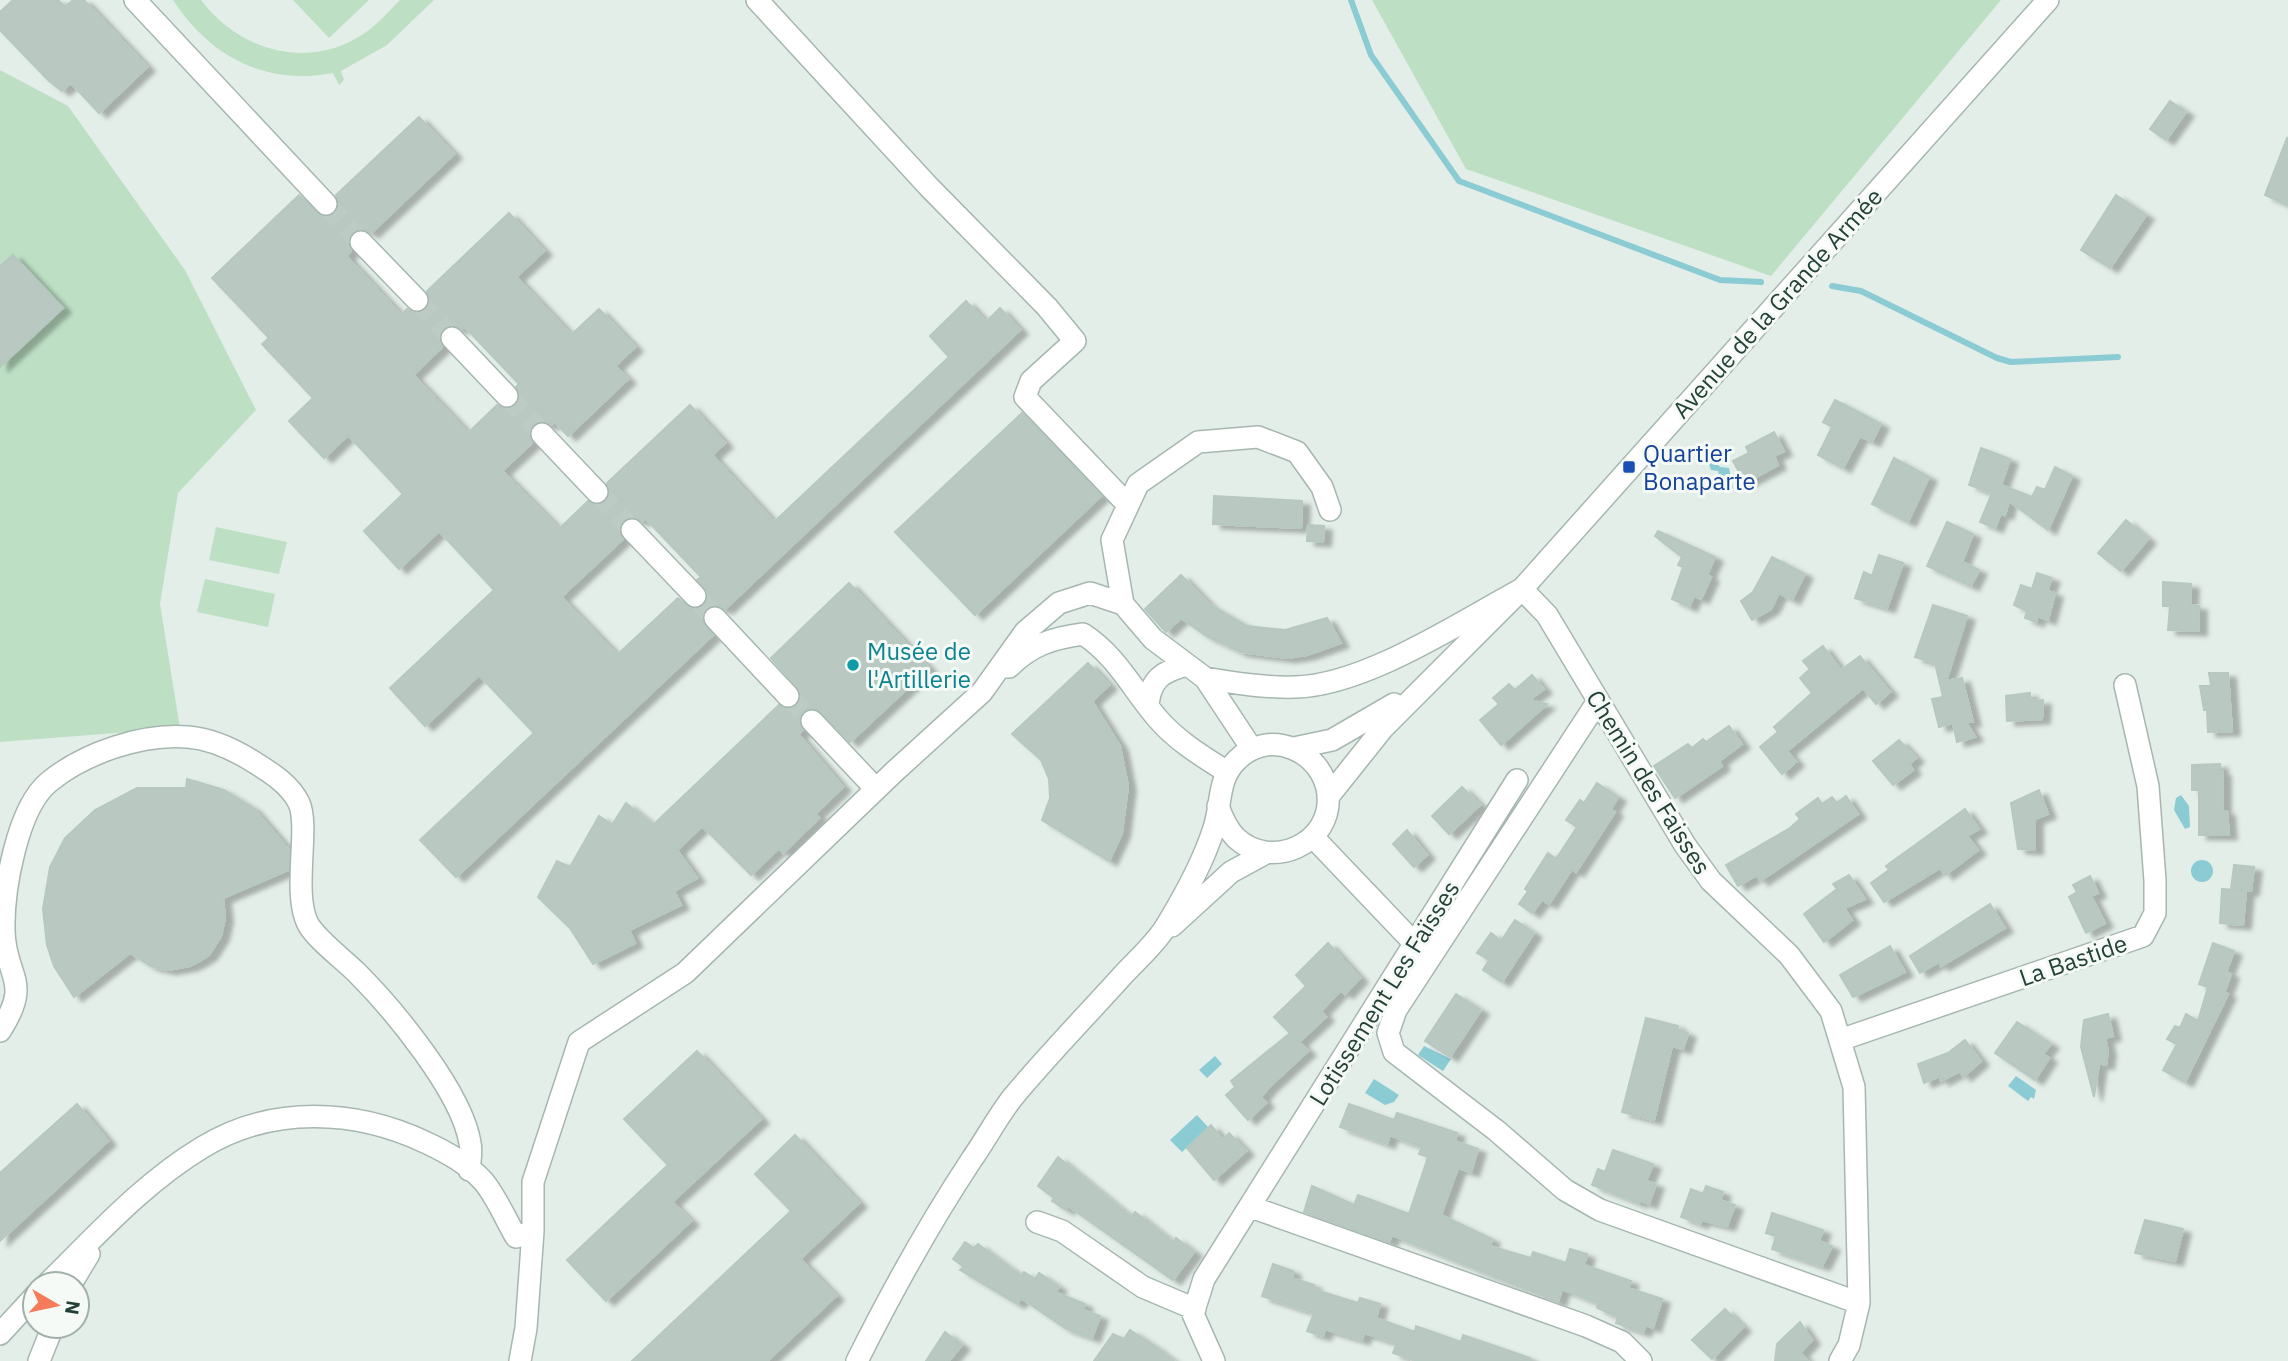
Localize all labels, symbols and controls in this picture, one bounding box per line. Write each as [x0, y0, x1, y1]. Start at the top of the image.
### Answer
street label: Avenue de la Grande Armée [1665, 181, 1889, 425]
place label: Quartier Bonaparte [1643, 437, 1756, 497]
marker: Quartier Bonaparte [1621, 459, 1637, 475]
place label: Musée de l'Artillerie [867, 635, 971, 695]
marker: Musée de l'Artillerie [845, 657, 861, 673]
street label: Chemin des Faisses [1579, 684, 1719, 880]
street label: Lotissement Les Faïsses [1302, 874, 1466, 1112]
street label: La Bastide [2015, 927, 2131, 993]
north arrow [21, 1270, 91, 1340]
text: N [60, 1299, 86, 1316]

